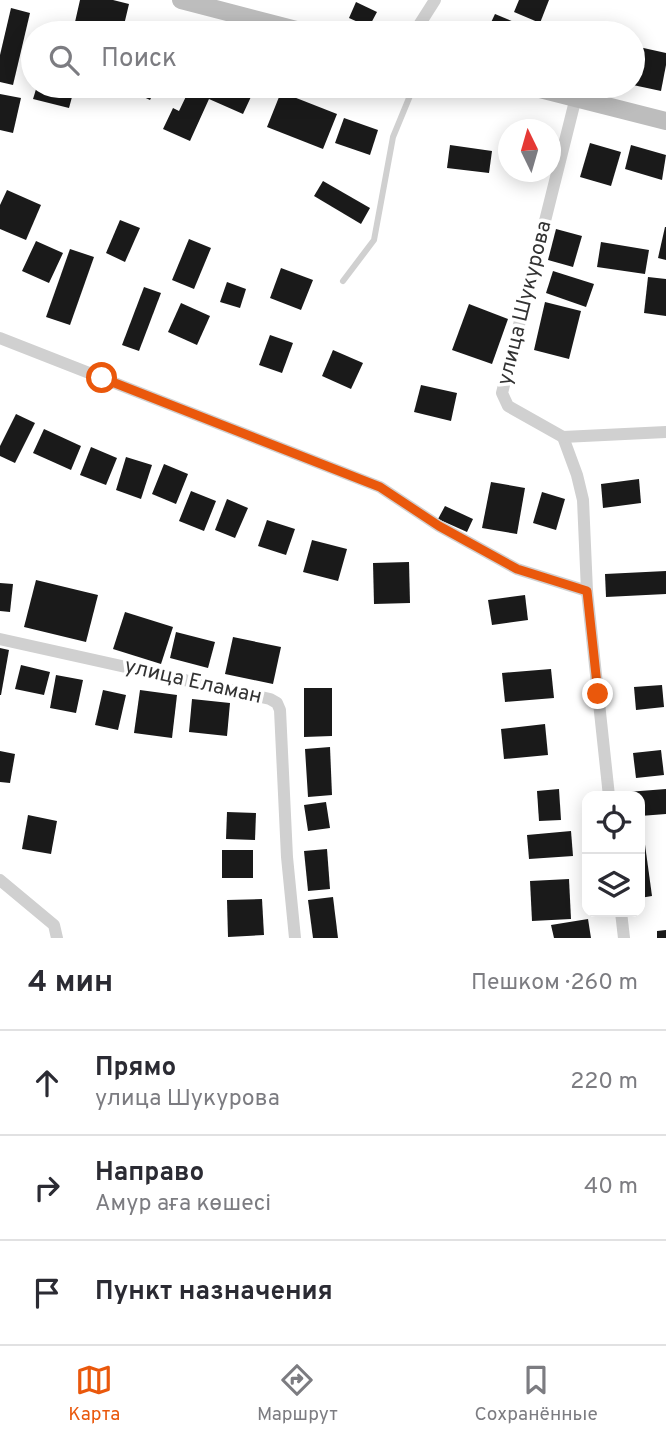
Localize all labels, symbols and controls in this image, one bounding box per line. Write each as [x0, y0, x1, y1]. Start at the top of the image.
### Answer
search box [21, 21, 645, 98]
icon: search [45, 41, 83, 79]
text: Поиск [101, 43, 177, 76]
north arrow [498, 119, 561, 182]
street label: улица Шукурова [491, 218, 559, 388]
route start [86, 362, 117, 393]
street label: улица Еламан [122, 653, 264, 711]
route end [582, 678, 613, 709]
map controls [582, 791, 645, 917]
button: locate [582, 791, 645, 854]
button: layers [582, 854, 645, 917]
text: 4 мин [28, 965, 113, 1002]
text: Пешком · 260 m [471, 969, 638, 998]
text: Прямо [95, 1052, 176, 1085]
icon: ahead [28, 1064, 66, 1102]
text: 220 m [570, 1068, 638, 1097]
text: улица Шукурова [95, 1085, 280, 1114]
text: Направо [95, 1157, 204, 1190]
icon: right [28, 1169, 66, 1207]
text: 40 m [584, 1173, 638, 1202]
text: Амур аға көшесі [95, 1190, 271, 1219]
icon: arrive [28, 1274, 66, 1312]
text: Пункт назначения [95, 1276, 333, 1309]
tab: Карта [68, 1361, 120, 1427]
tab: Маршрут [257, 1361, 338, 1427]
tab: Сохранённые [474, 1361, 598, 1427]

